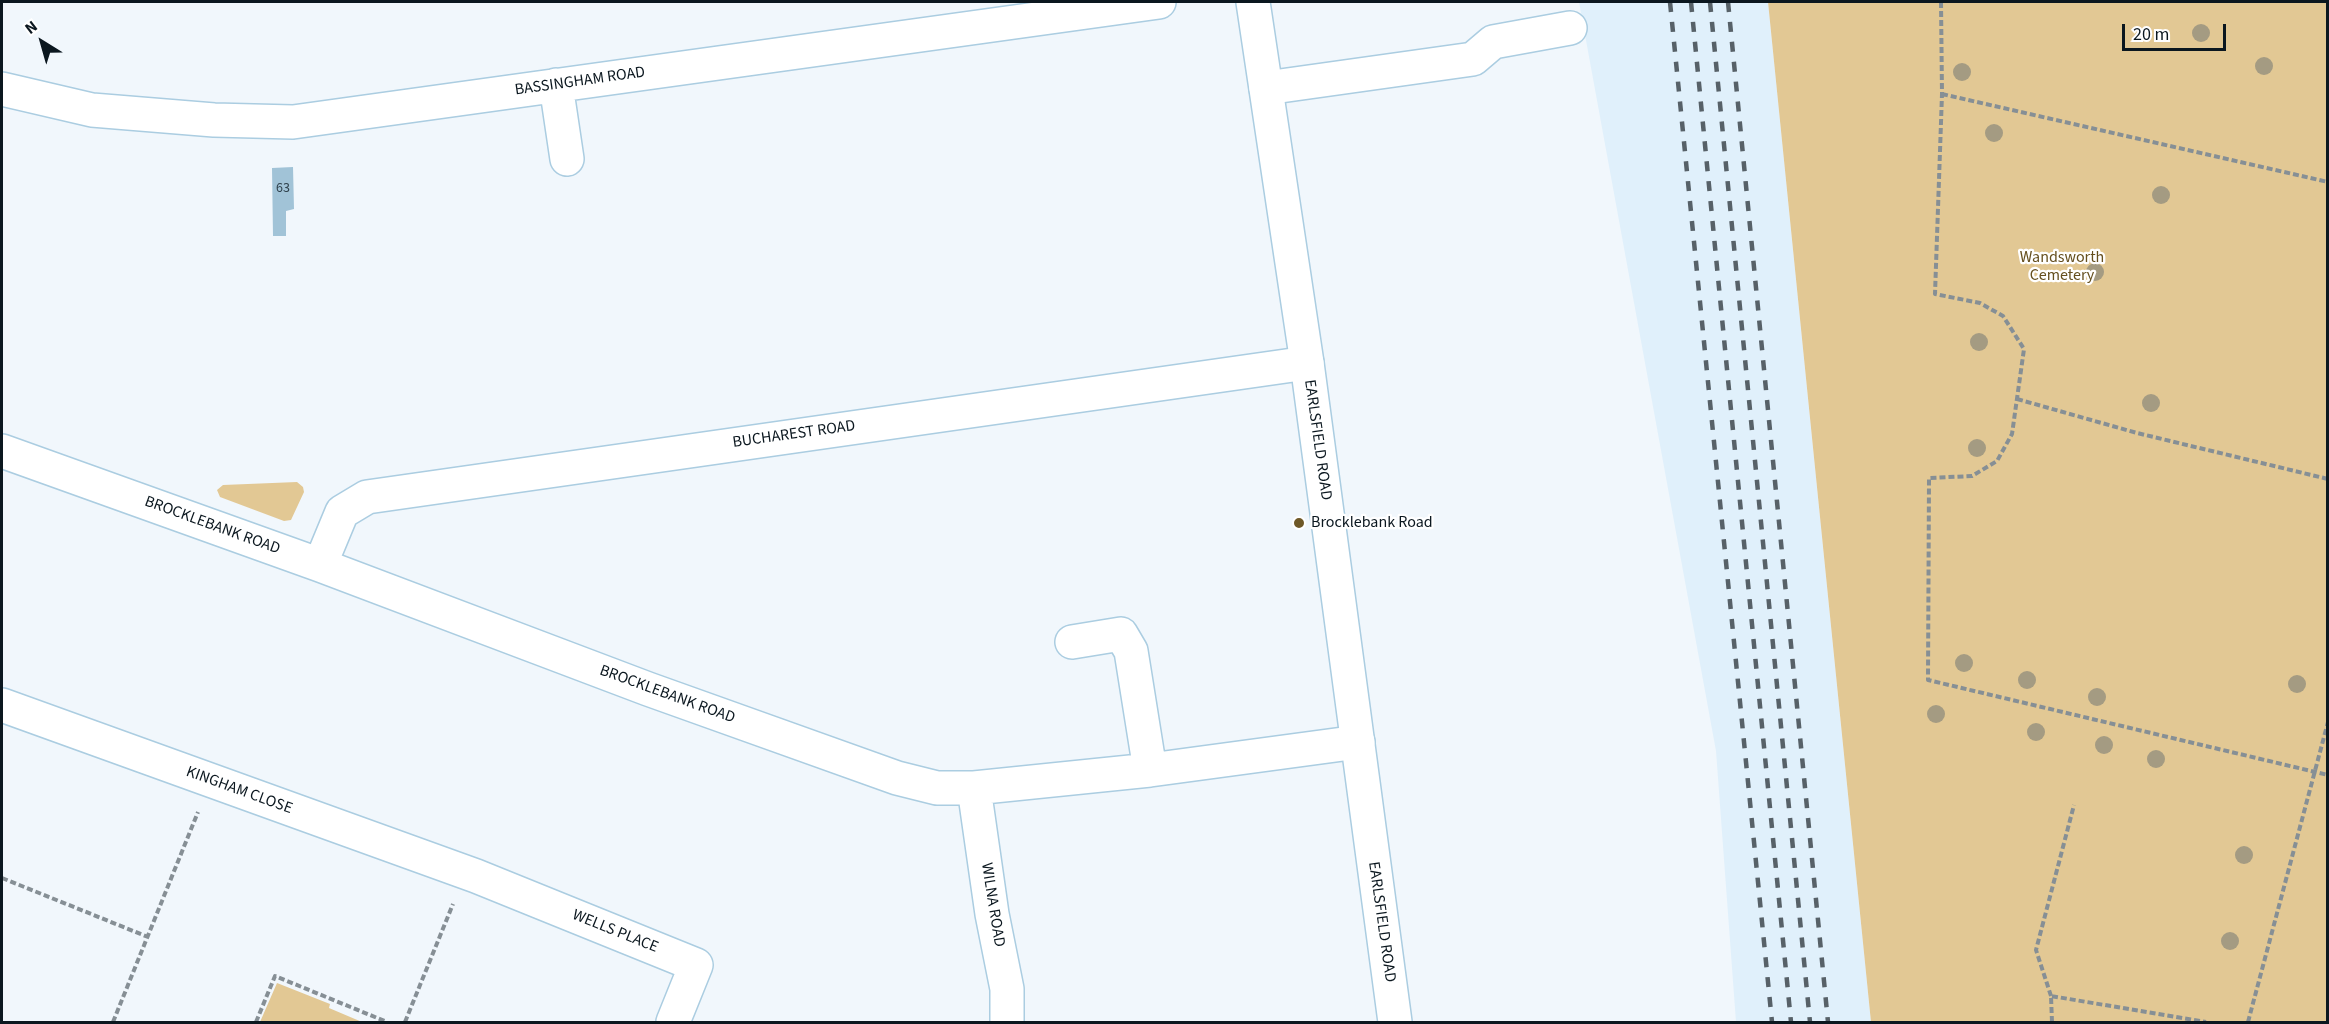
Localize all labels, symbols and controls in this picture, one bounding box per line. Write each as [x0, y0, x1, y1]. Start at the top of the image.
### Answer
north arrow [12, 12, 72, 72]
scale bar [2125, 12, 2228, 50]
text: N [20, 16, 42, 40]
text: 20 m [2133, 22, 2169, 47]
street label: BASSINGHAM ROAD [514, 63, 646, 101]
house number: 63 [276, 181, 290, 197]
park label: Wandsworth Cemetery [2020, 248, 2104, 286]
street label: EARLSFIELD ROAD [1299, 378, 1335, 502]
street label: BUCHAREST ROAD [731, 417, 857, 453]
street label: BROCKLEBANK ROAD [142, 493, 282, 559]
place label: Brocklebank Road [1311, 513, 1433, 533]
marker: Brocklebank Road [1292, 516, 1306, 530]
street label: BROCKLEBANK ROAD [597, 662, 737, 728]
street label: KINGHAM CLOSE [183, 763, 295, 819]
street label: EARLSFIELD ROAD [1363, 860, 1399, 984]
street label: WILNA ROAD [976, 862, 1008, 948]
street label: WELLS PLACE [569, 906, 661, 958]

